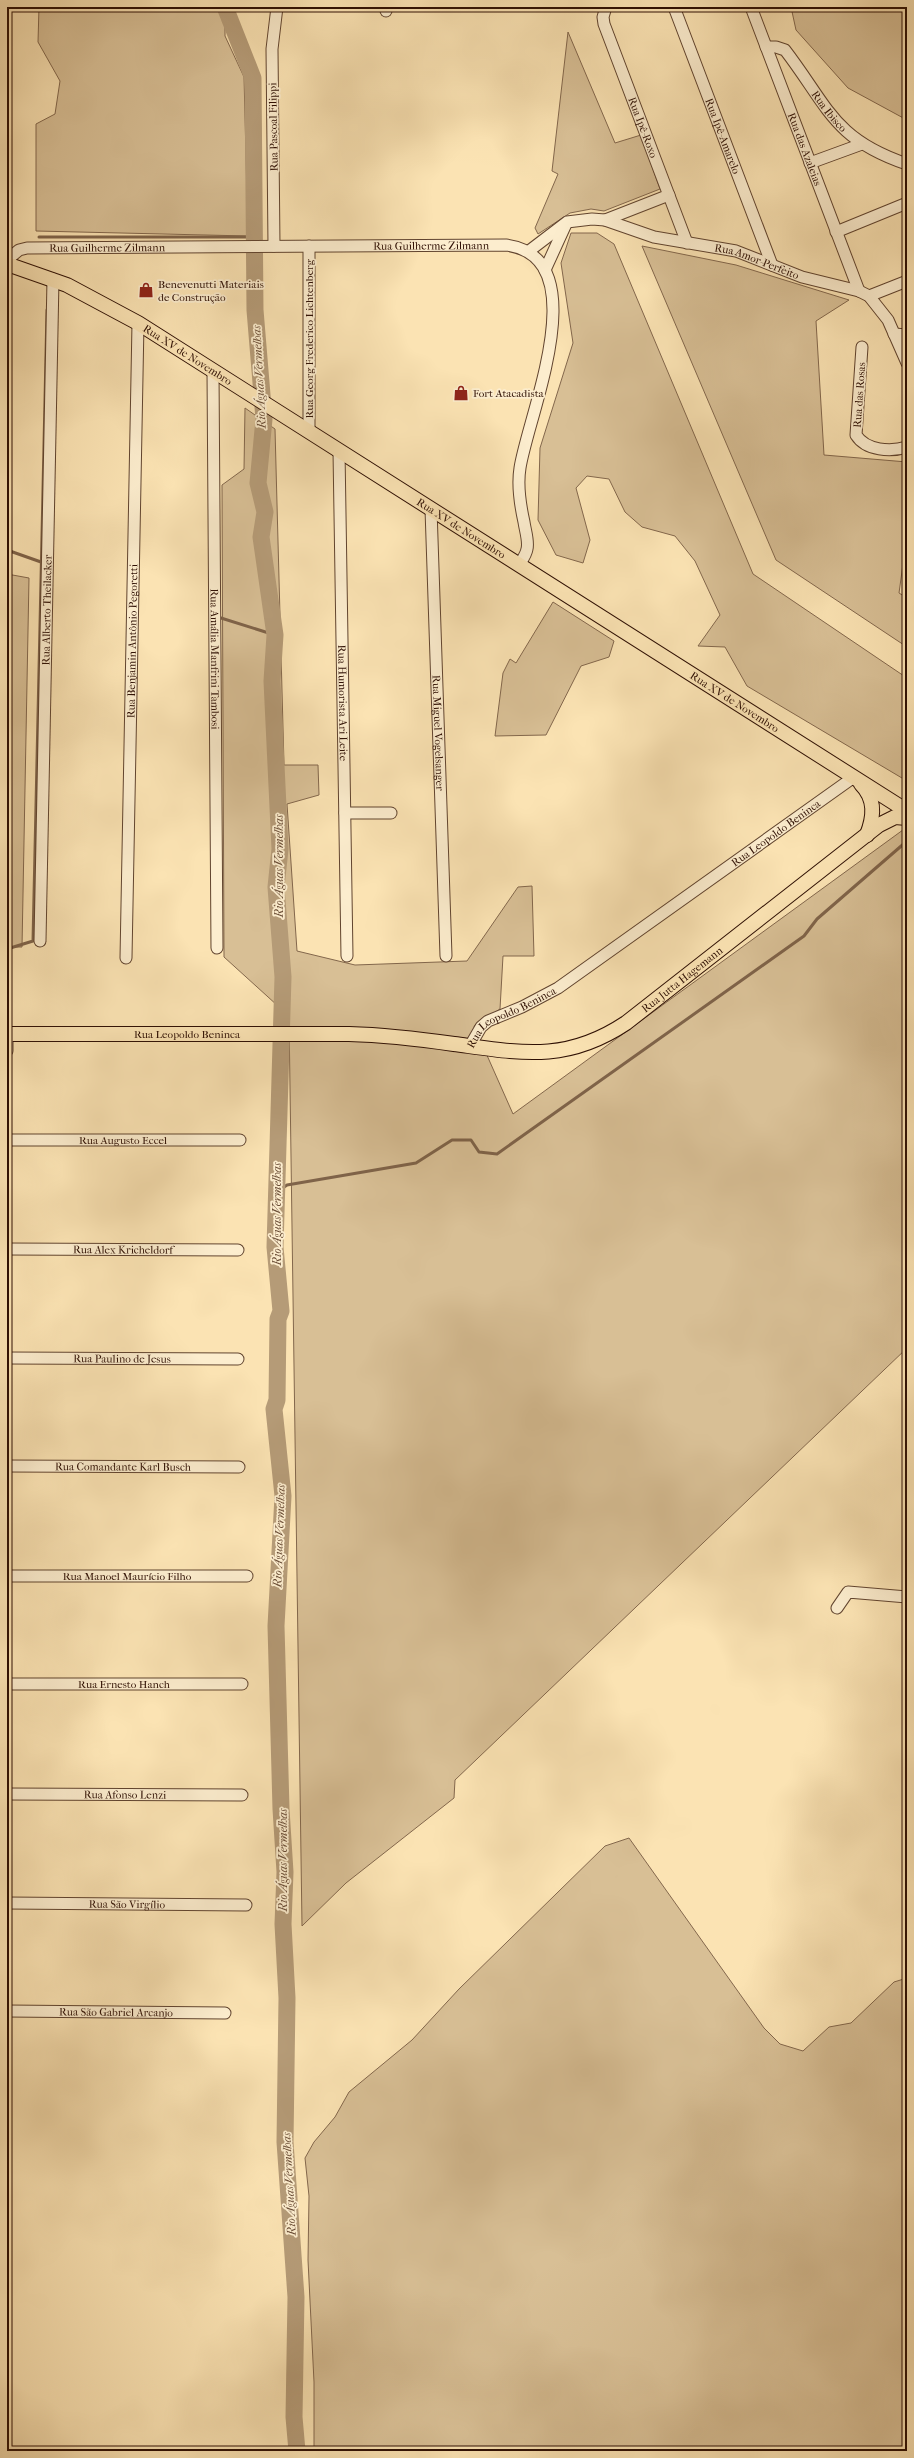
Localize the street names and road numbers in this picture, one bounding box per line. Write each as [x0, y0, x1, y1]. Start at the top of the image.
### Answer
street label: Rua Pascoal Filippi [266, 82, 281, 171]
street label: Rua Ibisco [809, 88, 850, 135]
street label: Rua Ipê-Roxo [625, 95, 660, 160]
street label: Rua Ipê-Amarelo [702, 96, 743, 176]
street label: Rua das Azaleias [785, 111, 824, 188]
street label: Rua Guilherme Zilmann [373, 239, 490, 253]
street label: Rua Guilherme Zilmann [49, 241, 166, 255]
street label: Rua Amor-Perfeito [714, 241, 801, 282]
street label: Rua Georg Frederico Lichtenberg [303, 259, 316, 419]
street label: Rua XV de Novembro [141, 322, 235, 388]
street label: Rua das Rosas [851, 362, 868, 428]
street label: Rua XV de Novembro [414, 496, 508, 562]
street label: Rua Alberto Theilacker [39, 554, 55, 665]
street label: Rua Benjamin Antônio Pegoretti [125, 563, 140, 718]
street label: Rua Amália Manfrini Tambosi [208, 588, 221, 730]
street label: Rua Humorista Ari Leite [335, 645, 350, 762]
street label: Rua XV de Novembro [688, 669, 782, 735]
street label: Rua Miguel Vogelsanger [430, 675, 446, 791]
street label: Rua Leopoldo Beninca [729, 797, 824, 869]
street label: Rua Jutta Hagemann [639, 944, 726, 1015]
street label: Rua Leopoldo Beninca [464, 984, 559, 1050]
street label: Rua Leopoldo Beninca [134, 1028, 241, 1041]
street label: Rua Augusto Eccel [79, 1134, 167, 1147]
street label: Rua Alex Kricheldorf [73, 1243, 175, 1257]
street label: Rua Paulino de Jesus [73, 1352, 171, 1366]
street label: Rua Comandante Karl Busch [55, 1460, 192, 1474]
street label: Rua Manoel Maurício Filho [63, 1570, 192, 1583]
street label: Rua Ernesto Hanch [78, 1678, 171, 1691]
street label: Rua Afonso Lenzi [84, 1788, 167, 1802]
street label: Rua São Virgílio [89, 1898, 166, 1911]
street label: Rua São Gabriel Arcanjo [59, 2005, 173, 2020]

